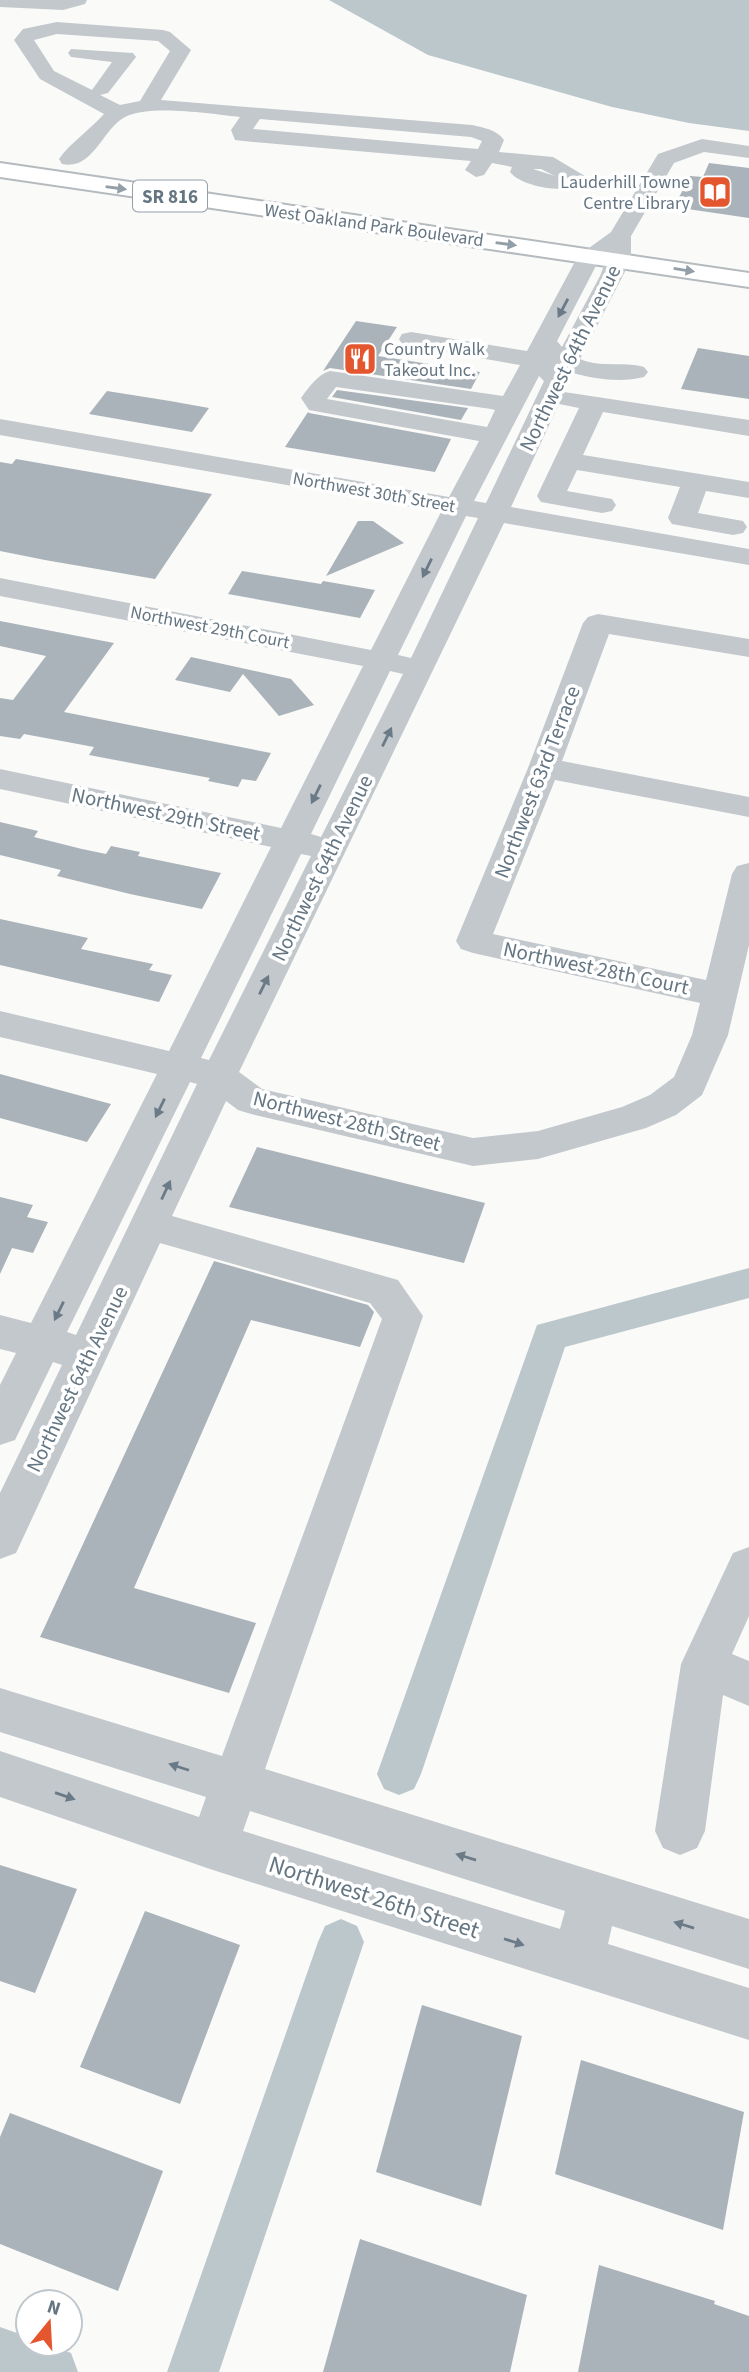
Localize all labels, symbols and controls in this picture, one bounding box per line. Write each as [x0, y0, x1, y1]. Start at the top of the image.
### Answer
place label: Lauderhill Towne Centre Library [560, 170, 691, 216]
library icon: Lauderhill Towne Centre Library [696, 173, 734, 211]
road number: SR 816 [133, 180, 207, 212]
one-way arrow [105, 183, 127, 194]
street label: West Oakland Park Boulevard [263, 198, 485, 253]
one-way arrow [495, 239, 517, 250]
street label: Northwest 64th Avenue [512, 260, 628, 456]
one-way arrow [673, 265, 695, 276]
one-way arrow [557, 298, 569, 318]
place label: Country Walk Takeout Inc. [384, 337, 485, 383]
restaurant icon: Country Walk Takeout Inc. [341, 340, 379, 378]
street label: Northwest 30th Street [291, 466, 457, 519]
one-way arrow [421, 558, 433, 578]
street label: Northwest 29th Court [128, 600, 292, 655]
street label: Northwest 63rd Terrace [486, 681, 588, 883]
one-way arrow [381, 727, 392, 747]
street label: Northwest 64th Avenue [264, 770, 380, 966]
street label: Northwest 29th Street [69, 779, 263, 849]
one-way arrow [310, 784, 321, 804]
street label: Northwest 28th Court [501, 934, 691, 1002]
one-way arrow [259, 975, 270, 995]
street label: Northwest 28th Street [250, 1083, 444, 1159]
one-way arrow [155, 1098, 166, 1118]
one-way arrow [160, 1180, 172, 1200]
street label: Northwest 64th Avenue [19, 1281, 135, 1477]
one-way arrow [53, 1301, 65, 1321]
one-way arrow [169, 1761, 190, 1772]
one-way arrow [54, 1791, 75, 1802]
street label: Northwest 26th Street [264, 1847, 484, 1948]
one-way arrow [456, 1852, 477, 1862]
one-way arrow [673, 1919, 694, 1929]
one-way arrow [504, 1937, 525, 1947]
north arrow [14, 2288, 84, 2358]
text: N [44, 2293, 64, 2323]

